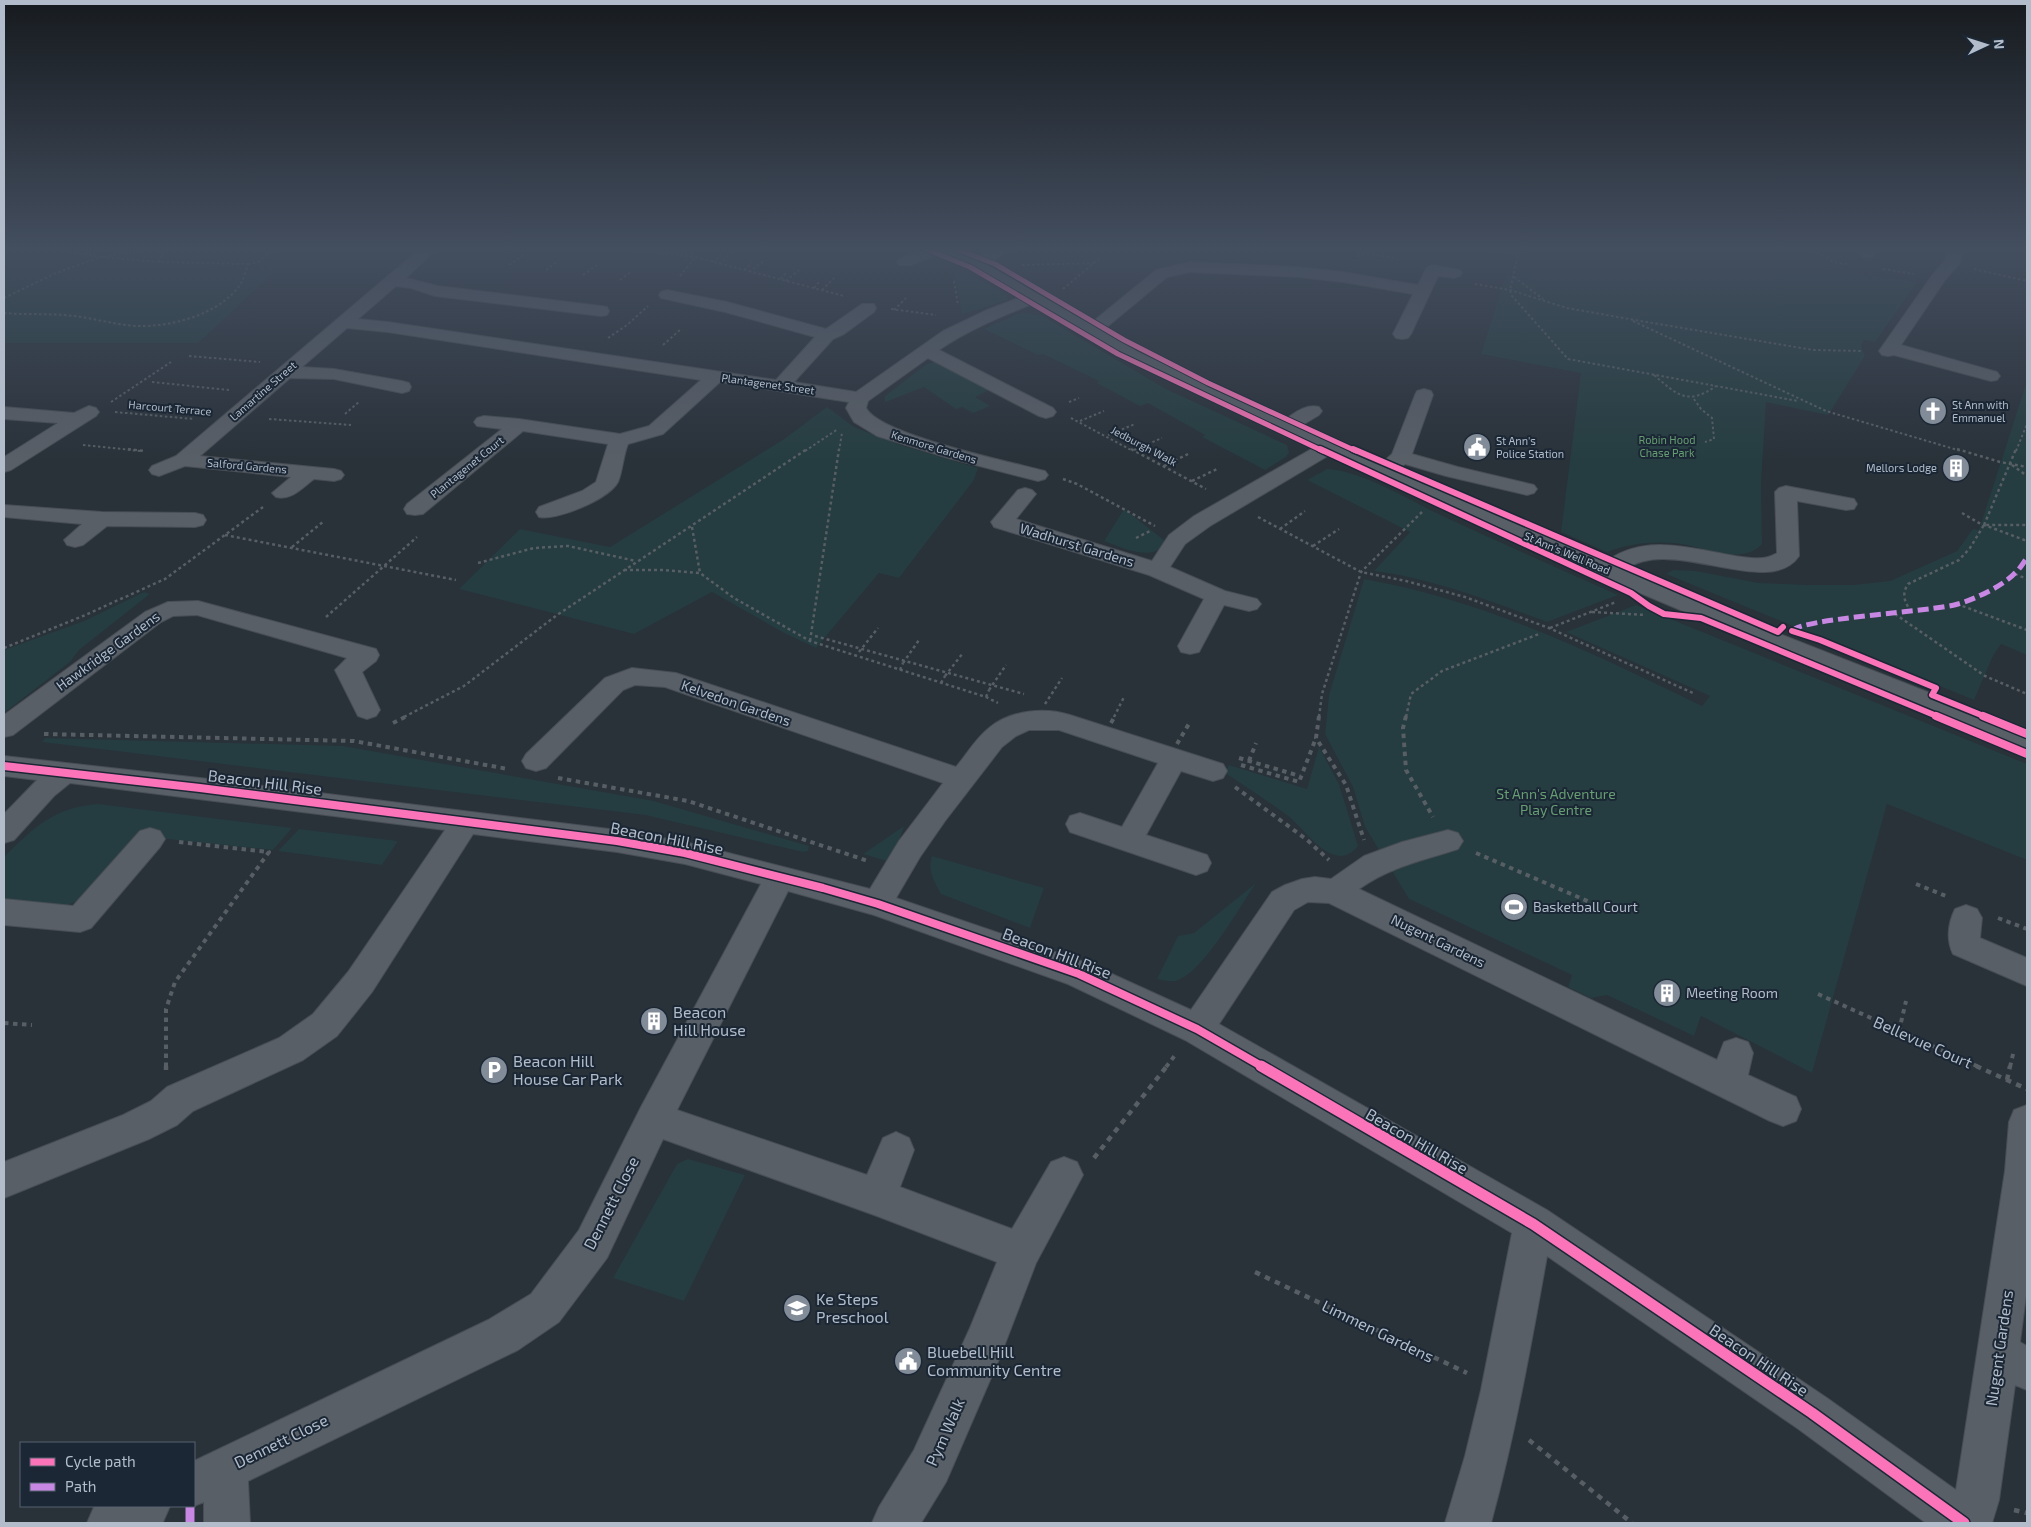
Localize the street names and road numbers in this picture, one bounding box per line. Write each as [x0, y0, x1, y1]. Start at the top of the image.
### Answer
street label: Lamartine Street [227, 358, 299, 423]
street label: Plantagenet Street [721, 371, 815, 396]
street label: Harcourt Terrace [128, 397, 212, 418]
street label: Jedburgh Walk [1109, 423, 1180, 469]
street label: Kenmore Gardens [890, 427, 979, 466]
street label: Plantagenet Court [427, 433, 506, 500]
street label: Salford Gardens [206, 456, 288, 476]
street label: Wadhurst Gardens [1018, 519, 1136, 570]
street label: St Ann's Well Road [1522, 529, 1612, 577]
street label: Hawkridge Gardens [53, 607, 163, 694]
street label: Kelvedon Gardens [679, 676, 793, 729]
street label: Beacon Hill Rise [207, 765, 323, 798]
street label: Beacon Hill Rise [609, 817, 725, 858]
street label: Nugent Gardens [1388, 910, 1488, 971]
street label: Beacon Hill Rise [1000, 923, 1114, 982]
street label: Bellevue Court [1871, 1011, 1976, 1072]
street label: Beacon Hill Rise [1363, 1104, 1472, 1178]
street label: Dennett Close [579, 1153, 642, 1252]
street label: Nugent Gardens [1981, 1289, 2016, 1407]
street label: Limmen Gardens [1319, 1295, 1437, 1366]
street label: Beacon Hill Rise [1706, 1320, 1812, 1400]
street label: Pym Walk [921, 1395, 968, 1469]
street label: Dennett Close [231, 1410, 331, 1471]

